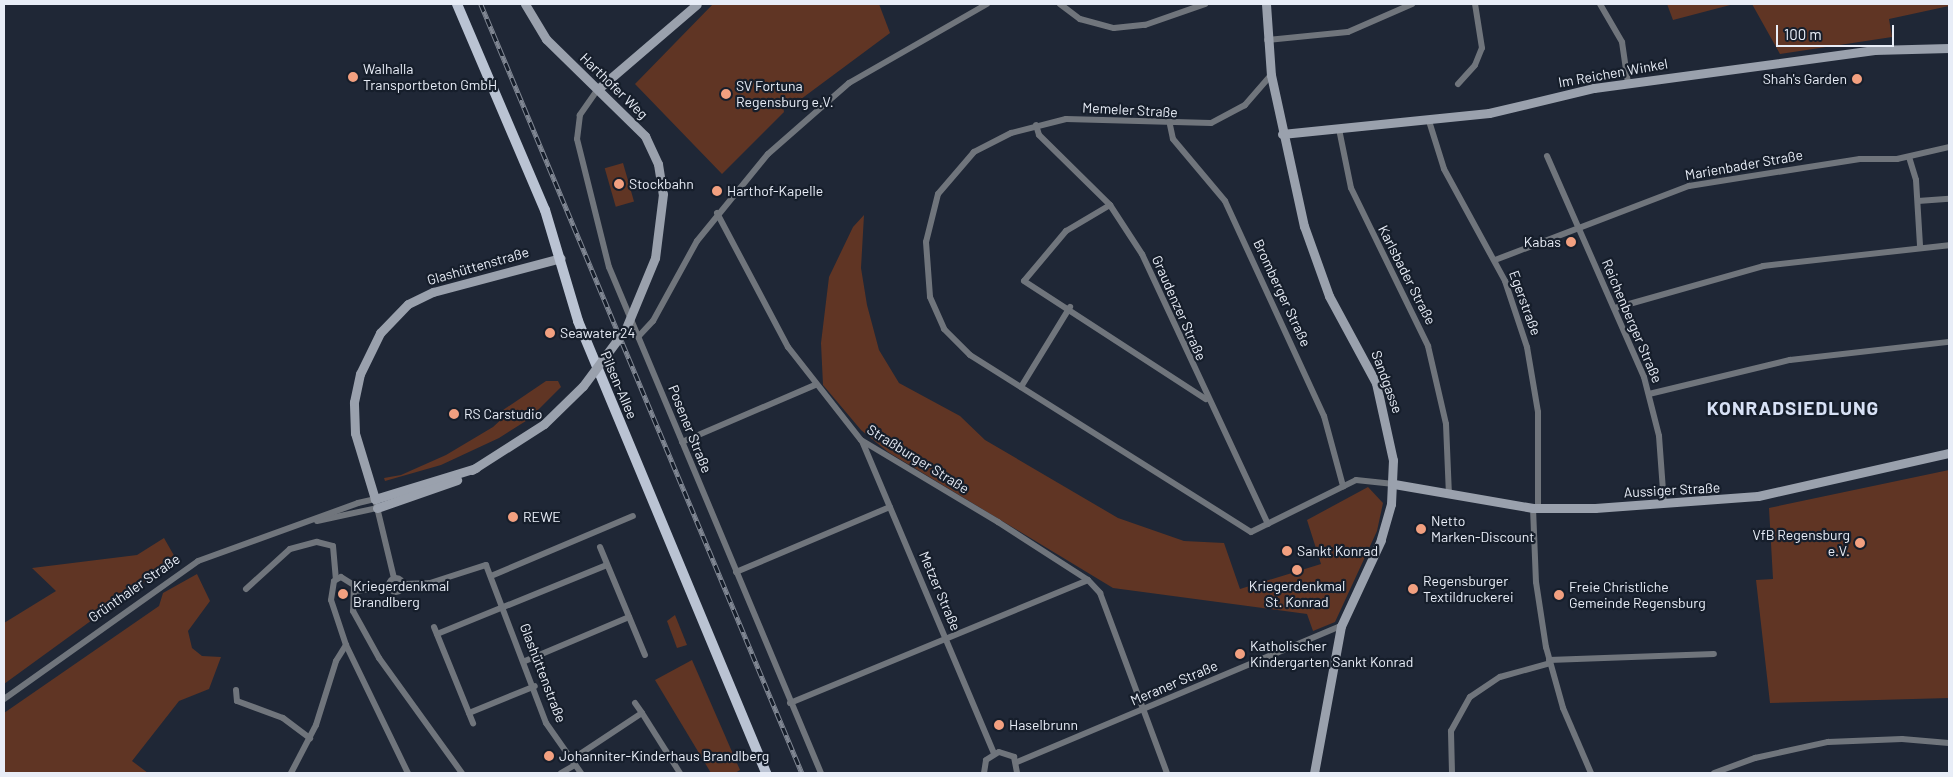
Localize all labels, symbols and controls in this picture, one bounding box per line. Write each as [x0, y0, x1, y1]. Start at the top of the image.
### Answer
scale bar [1778, 15, 1896, 47]
text: 100 m [1784, 25, 1822, 43]
street label: Harthofer Weg [577, 49, 651, 123]
street label: Im Reichen Winkel [1557, 55, 1669, 91]
place label: Walhalla Transportbeton GmbH [363, 61, 497, 94]
marker: Walhalla Transportbeton GmbH [347, 71, 359, 83]
place label: Shah's Garden [1763, 71, 1847, 87]
marker: Shah's Garden [1851, 73, 1863, 85]
place label: SV Fortuna Regensburg e.V. [736, 78, 834, 110]
marker: SV Fortuna Regensburg e.V. [720, 88, 732, 100]
street label: Memeler Straße [1082, 99, 1178, 121]
street label: Marienbader Straße [1684, 146, 1804, 184]
place label: Stockbahn [629, 176, 694, 192]
marker: Stockbahn [613, 178, 625, 190]
place label: Harthof-Kapelle [727, 183, 823, 199]
marker: Harthof-Kapelle [711, 185, 723, 197]
street label: Karlsbader Straße [1375, 222, 1439, 328]
place label: Kabas [1524, 234, 1561, 250]
marker: Kabas [1565, 236, 1577, 248]
street label: Bromberger Straße [1250, 237, 1314, 349]
street label: Glashüttenstraße [425, 243, 531, 289]
street label: Graudenzer Straße [1148, 253, 1210, 363]
street label: Reichenberger Straße [1598, 257, 1666, 385]
street label: Egerstraße [1506, 268, 1544, 338]
place label: Seawater 24 [560, 325, 635, 341]
marker: Seawater 24 [544, 327, 556, 339]
street label: Sandgasse [1368, 348, 1406, 416]
street label: Pilsen-Allee [597, 349, 641, 421]
street label: Posener Straße [665, 383, 715, 475]
district label: KONRADSIEDLUNG [1705, 397, 1881, 419]
place label: RS Carstudio [464, 406, 542, 422]
marker: RS Carstudio [448, 408, 460, 420]
street label: Straßburger Straße [864, 421, 972, 497]
street label: Aussiger Straße [1623, 479, 1721, 501]
place label: REWE [523, 509, 561, 525]
marker: REWE [507, 511, 519, 523]
place label: Netto Marken-Discount [1431, 513, 1534, 546]
marker: Netto Marken-Discount [1415, 523, 1427, 535]
place label: VfB Regensburg e.V. [1752, 527, 1850, 560]
marker: VfB Regensburg e.V. [1854, 537, 1866, 549]
place label: Sankt Konrad [1297, 543, 1378, 559]
marker: Sankt Konrad [1281, 545, 1293, 557]
street label: Metzer Straße [916, 549, 964, 633]
street label: Grünthaler Straße [85, 550, 183, 626]
marker: Kriegerdenkmal St. Konrad [1291, 564, 1303, 576]
place label: Regensburger Textildruckerei [1423, 573, 1514, 606]
place label: Kriegerdenkmal Brandlberg [353, 578, 449, 610]
place label: Kriegerdenkmal St. Konrad [1249, 578, 1345, 610]
place label: Freie Christliche Gemeinde Regensburg [1569, 579, 1706, 612]
marker: Regensburger Textildruckerei [1407, 583, 1419, 595]
marker: Kriegerdenkmal Brandlberg [337, 588, 349, 600]
marker: Freie Christliche Gemeinde Regensburg [1553, 589, 1565, 601]
street label: Glashüttenstraße [516, 621, 570, 725]
place label: Katholischer Kindergarten Sankt Konrad [1250, 638, 1413, 670]
marker: Katholischer Kindergarten Sankt Konrad [1234, 648, 1246, 660]
street label: Meraner Straße [1128, 657, 1220, 709]
place label: Haselbrunn [1009, 717, 1078, 733]
marker: Haselbrunn [993, 719, 1005, 731]
place label: Johanniter-Kinderhaus Brandlberg [559, 748, 769, 764]
marker: Johanniter-Kinderhaus Brandlberg [543, 750, 555, 762]

